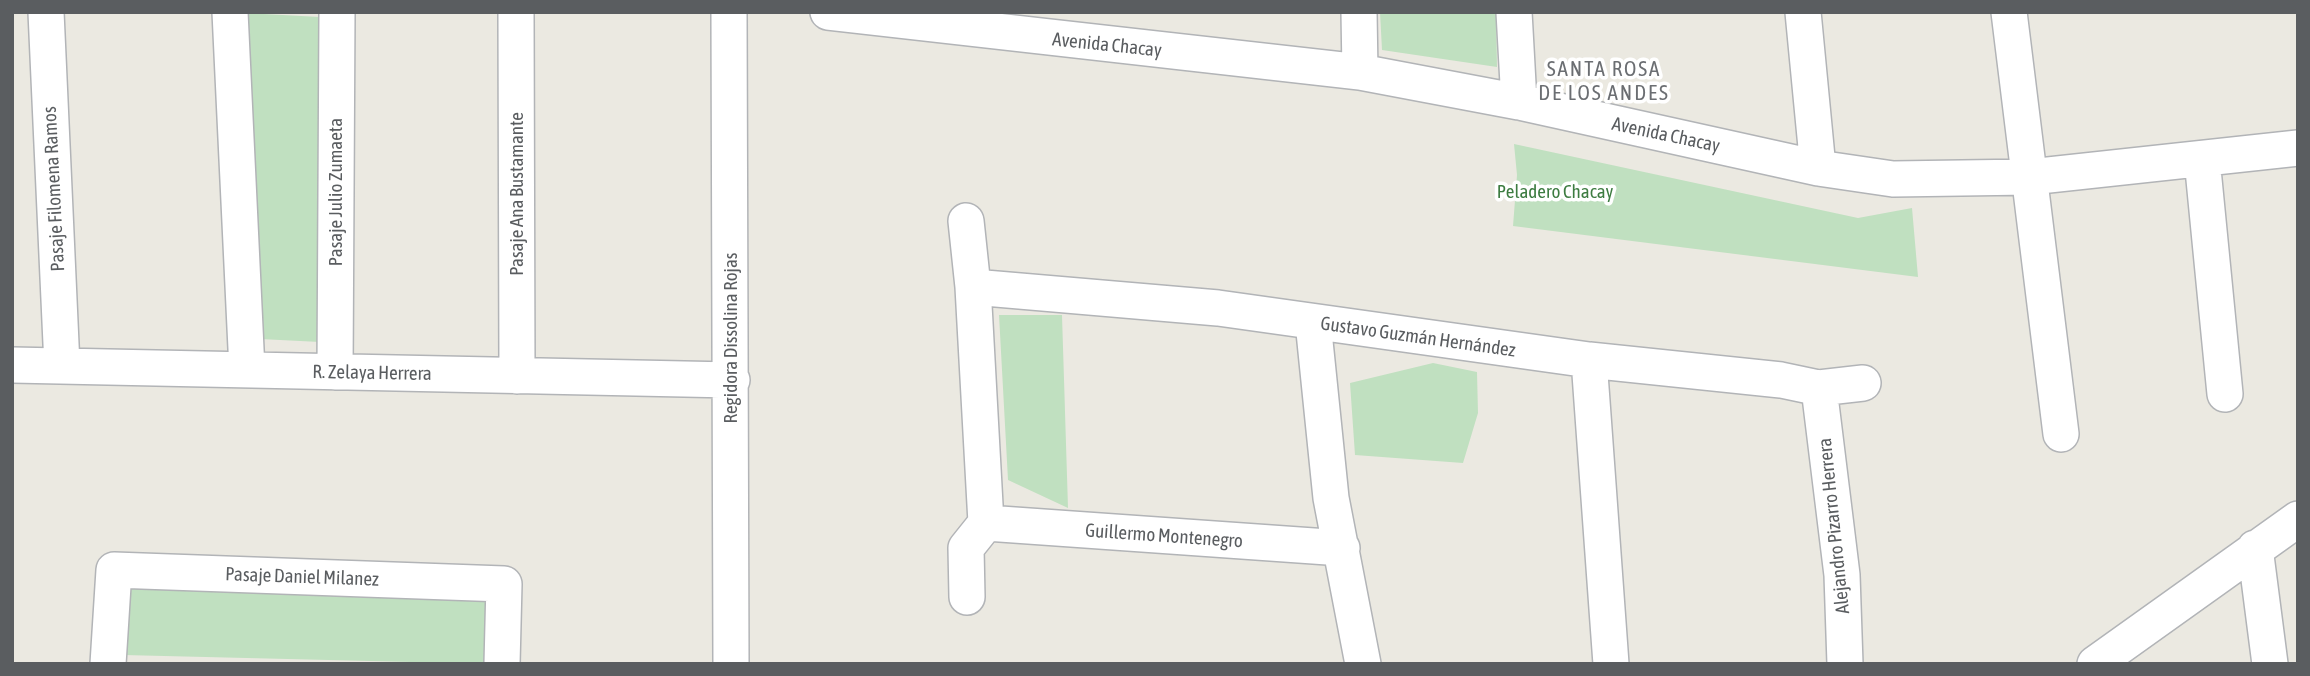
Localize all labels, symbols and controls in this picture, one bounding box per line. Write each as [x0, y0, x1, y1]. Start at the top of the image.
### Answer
street label: Avenida Chacay [1051, 28, 1163, 62]
district label: SANTA ROSA DE LOS ANDES [1540, 56, 1668, 106]
street label: Pasaje Filomena Ramos [38, 106, 70, 272]
street label: Pasaje Ana Bustamante [506, 112, 528, 276]
street label: Avenida Chacay [1610, 112, 1722, 158]
street label: Pasaje Julio Zumaeta [325, 118, 347, 266]
park label: Peladero Chacay [1497, 181, 1613, 203]
street label: Regidora Dissolina Rojas [720, 252, 742, 424]
street label: Gustavo Guzmán Hernández [1319, 312, 1517, 362]
street label: R. Zelaya Herrera [312, 361, 432, 385]
street label: Alejandro Pizarro Herrera [1813, 437, 1855, 615]
street label: Guillermo Montenegro [1084, 519, 1244, 553]
street label: Pasaje Daniel Milanez [225, 563, 379, 591]

